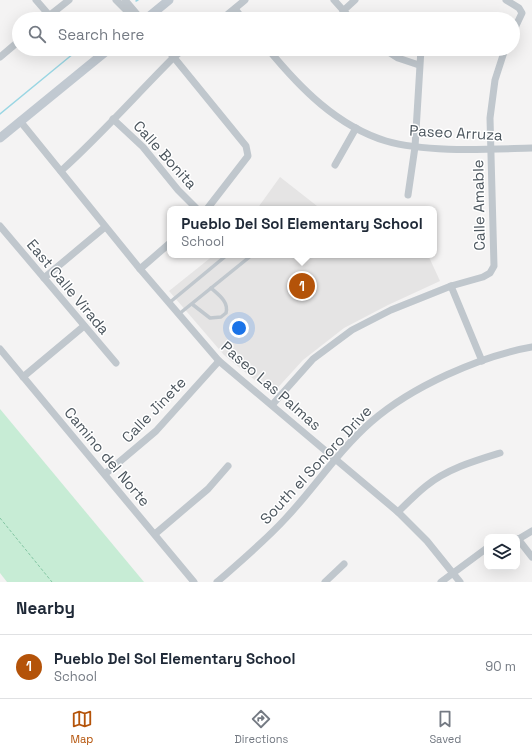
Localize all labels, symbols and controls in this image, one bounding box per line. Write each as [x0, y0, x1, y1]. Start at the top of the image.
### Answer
search box [12, 12, 520, 56]
icon: search [26, 23, 48, 45]
text: Search here [58, 25, 144, 44]
street label: Calle Bonita [130, 116, 201, 193]
street label: Paseo Arruza [409, 121, 504, 144]
street label: Calle Amable [468, 159, 489, 251]
popup [167, 206, 437, 258]
text: Pueblo Del Sol Elementary School [181, 214, 423, 233]
text: School [181, 233, 224, 250]
street label: East Calle Virada [23, 235, 114, 339]
pin: 1 [289, 271, 315, 301]
your location [229, 318, 249, 338]
street label: Paseo Las Palmas [217, 337, 325, 434]
street label: Calle Jinete [118, 373, 190, 447]
street label: South el Sonoro Drive [256, 401, 376, 528]
street label: Camino del Norte [60, 403, 154, 510]
map controls [484, 534, 520, 570]
button: layers [484, 534, 520, 570]
text: Nearby [16, 597, 75, 619]
text: Pueblo Del Sol Elementary School [54, 649, 295, 668]
text: 1 [26, 658, 32, 675]
text: 90 m [485, 658, 516, 675]
text: School [54, 668, 97, 685]
tab: Map [71, 708, 93, 746]
tab: Directions [234, 708, 288, 746]
tab: Saved [429, 708, 461, 746]

